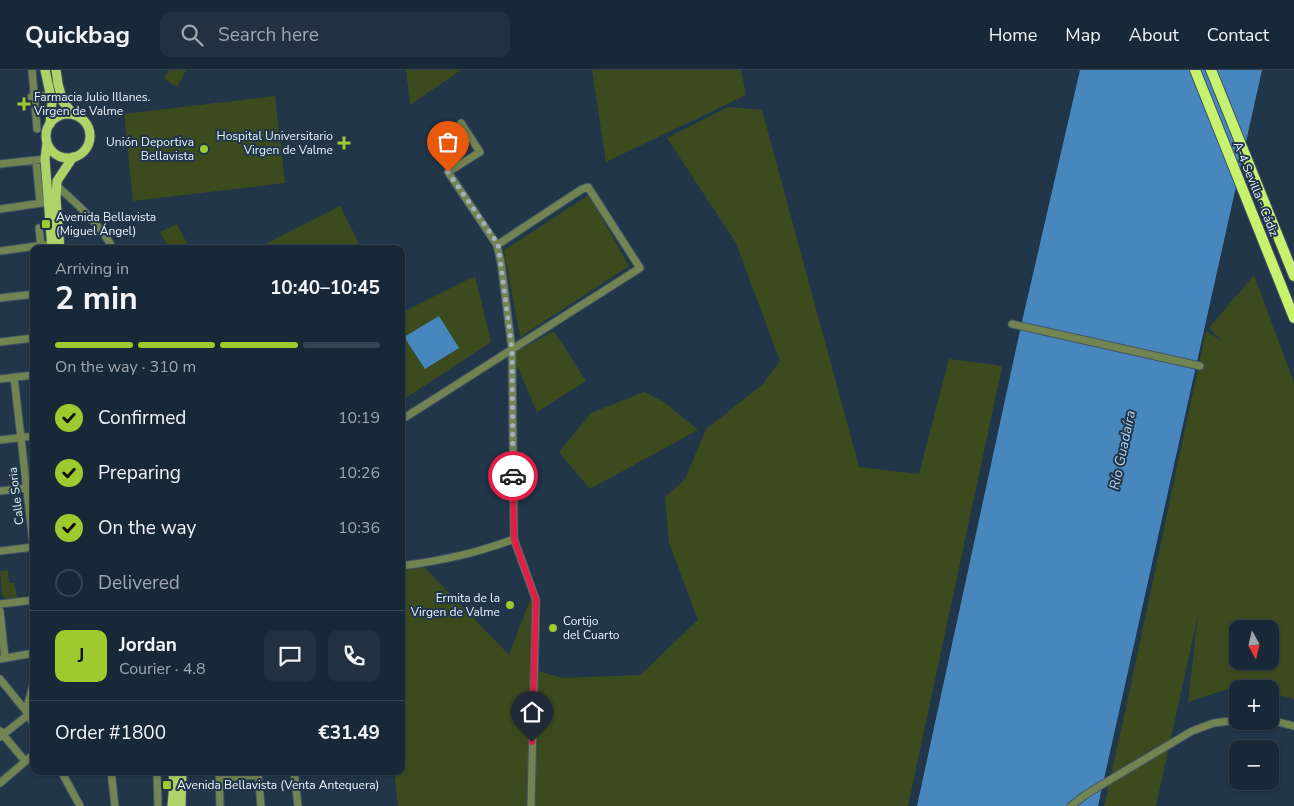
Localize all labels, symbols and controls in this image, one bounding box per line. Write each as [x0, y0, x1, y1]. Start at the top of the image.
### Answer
search box [160, 12, 510, 57]
text: Quickbag [25, 19, 130, 51]
icon: search [178, 21, 206, 49]
text: Search here [218, 22, 319, 48]
text: Home [989, 23, 1037, 47]
text: Map [1065, 23, 1101, 47]
text: About [1129, 23, 1179, 47]
text: Contact [1207, 23, 1269, 47]
place label: Farmacia Julio Illanes. Virgen de Valme [33, 89, 150, 119]
marker: Farmacia Julio Illanes. Virgen de Valme [18, 98, 30, 110]
pin [427, 121, 469, 172]
place label: Hospital Universitario Virgen de Valme [217, 128, 333, 158]
icon: bag [434, 128, 462, 156]
place label: Unión Deportiva Bellavista [106, 134, 194, 164]
marker: Hospital Universitario Virgen de Valme [337, 136, 351, 150]
street label: A-4 Sevilla - Cádiz [1230, 139, 1282, 239]
marker: Unión Deportiva Bellavista [198, 143, 210, 155]
place label: Avenida Bellavista (Miguel Ángel) [56, 209, 156, 239]
marker: Avenida Bellavista (Miguel Ángel) [40, 218, 52, 230]
text: Arriving in [55, 258, 129, 280]
text: 10:40–10:45 [270, 275, 380, 301]
text: 2 min [55, 277, 138, 320]
text: On the way · 310 m [55, 356, 196, 378]
icon: check [55, 404, 83, 432]
text: Confirmed [98, 405, 186, 431]
text: 10:19 [338, 407, 380, 429]
water label: Río Guadaíra [1105, 409, 1140, 492]
courier [488, 451, 538, 501]
icon: check [55, 459, 83, 487]
text: Preparing [98, 460, 181, 486]
text: 10:26 [338, 462, 380, 484]
icon: car [499, 462, 527, 490]
street label: Calle Soria [5, 466, 27, 526]
icon: check [55, 514, 83, 542]
text: On the way [98, 515, 196, 541]
text: 10:36 [338, 517, 380, 539]
text: Delivered [98, 570, 180, 596]
place label: Ermita de la Virgen de Valme [410, 590, 500, 620]
marker: Ermita de la Virgen de Valme [504, 599, 516, 611]
place label: Cortijo del Cuarto [563, 613, 620, 643]
north arrow [1229, 620, 1279, 670]
map controls [1229, 620, 1279, 790]
marker: Cortijo del Cuarto [547, 622, 559, 634]
button: chat [264, 630, 316, 682]
button: phone [328, 630, 380, 682]
text: Jordan [119, 632, 177, 658]
text: J [78, 643, 84, 669]
text: Courier · 4.8 [119, 658, 205, 680]
button: + [1229, 680, 1279, 730]
pin [511, 691, 553, 742]
icon: home [518, 698, 546, 726]
text: Order #1800 [55, 720, 166, 746]
text: €31.49 [318, 720, 380, 746]
button: − [1229, 740, 1279, 790]
place label: Avenida Bellavista (Venta Antequera) [177, 777, 379, 793]
marker: Avenida Bellavista (Venta Antequera) [161, 779, 173, 791]

